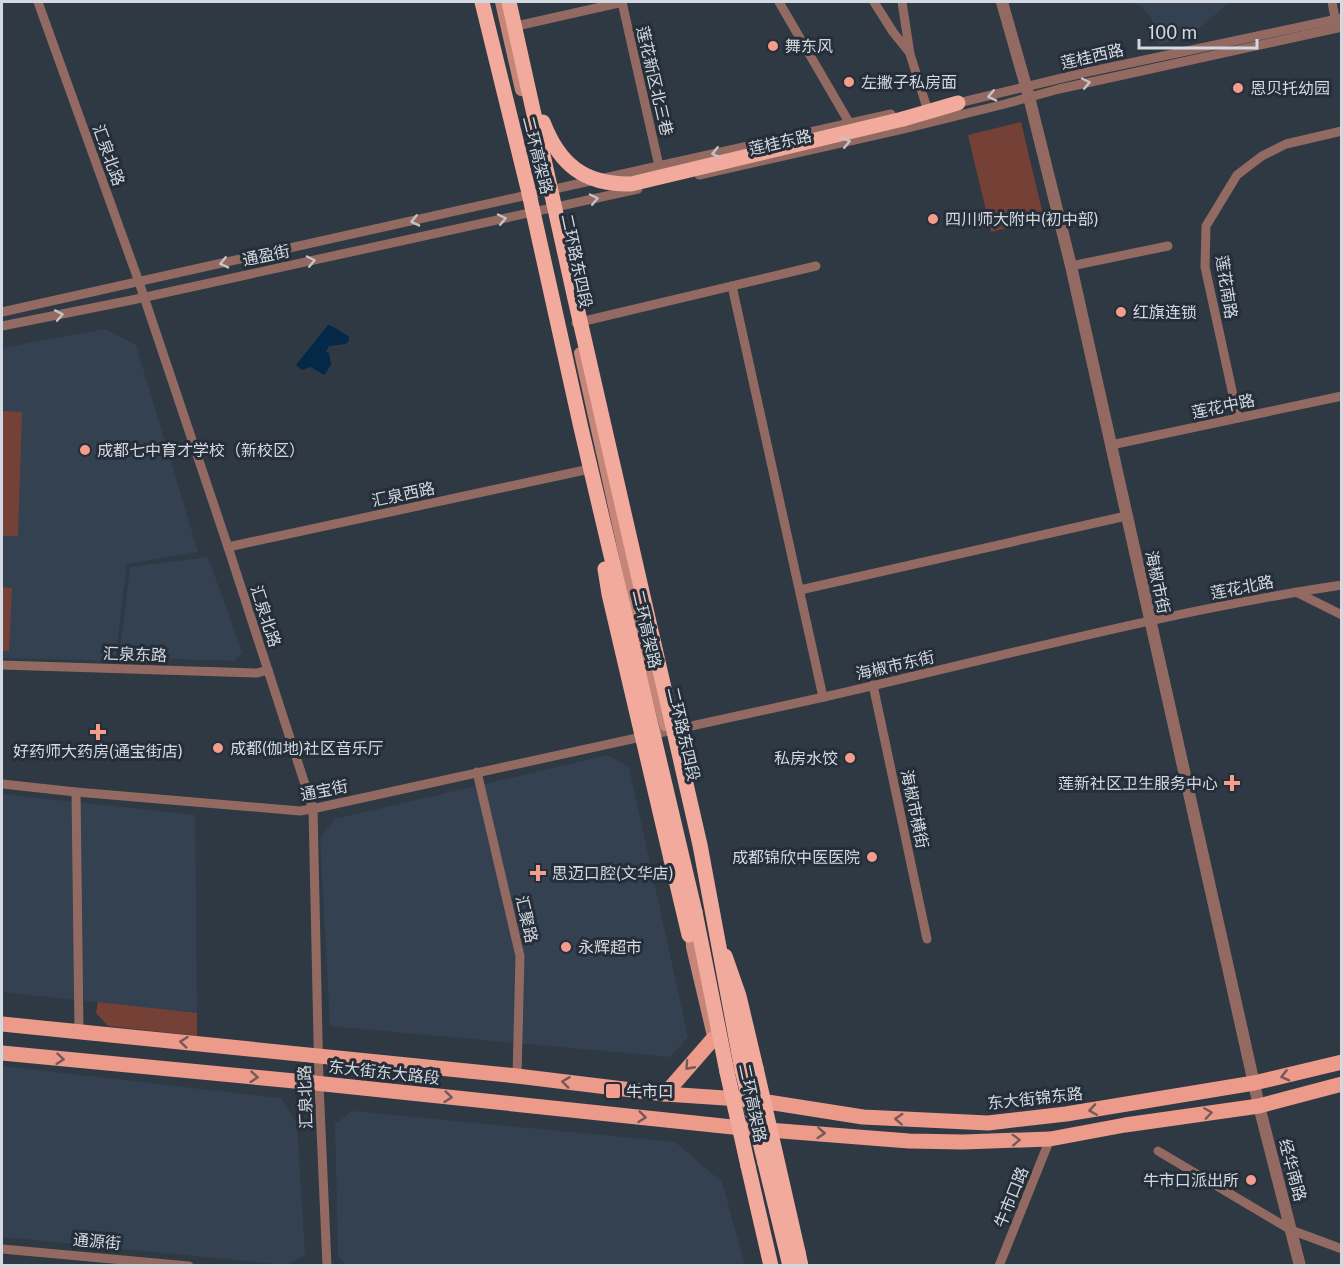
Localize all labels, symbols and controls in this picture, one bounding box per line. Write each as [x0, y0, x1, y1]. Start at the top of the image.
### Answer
scale bar [1139, 12, 1258, 50]
text: 100 m [1148, 22, 1197, 43]
street label: 莲花新区北三巷 [633, 24, 676, 138]
place label: 舞东风 [785, 37, 833, 56]
marker: 舞东风 [766, 39, 780, 53]
street label: 莲桂西路 [1059, 40, 1125, 73]
place label: 左撇子私房面 [861, 73, 957, 92]
marker: 左撇子私房面 [842, 75, 856, 89]
one-way arrow [1080, 77, 1090, 90]
place label: 恩贝托幼园 [1250, 79, 1330, 98]
marker: 恩贝托幼园 [1231, 81, 1245, 95]
one-way arrow [987, 88, 997, 101]
street label: 二环高架路 [519, 114, 556, 196]
street label: 汇泉北路 [89, 122, 128, 188]
street label: 莲桂东路 [747, 126, 813, 159]
one-way arrow [840, 136, 850, 149]
one-way arrow [711, 146, 721, 159]
one-way arrow [589, 193, 599, 206]
place label: 四川师大附中(初中部) [945, 210, 1099, 229]
street label: 二环路东四段 [557, 212, 596, 310]
marker: 四川师大附中(初中部) [926, 212, 940, 226]
one-way arrow [496, 213, 506, 226]
one-way arrow [410, 214, 420, 227]
street label: 通盈街 [241, 241, 292, 270]
street label: 莲花南路 [1212, 254, 1241, 320]
one-way arrow [306, 255, 316, 268]
one-way arrow [220, 256, 230, 269]
place label: 红旗连锁 [1133, 303, 1197, 322]
marker: 红旗连锁 [1114, 305, 1128, 319]
one-way arrow [54, 309, 64, 322]
street label: 莲花中路 [1190, 391, 1256, 422]
place label: 成都七中育才学校（新校区） [97, 441, 305, 460]
marker: 成都七中育才学校（新校区） [78, 443, 92, 457]
street label: 汇泉西路 [370, 479, 436, 510]
street label: 海椒市街 [1142, 549, 1173, 615]
street label: 莲花北路 [1209, 572, 1275, 603]
street label: 汇泉北路 [247, 583, 284, 650]
street label: 二环高架路 [628, 588, 665, 670]
street label: 汇泉东路 [103, 644, 167, 665]
street label: 海椒市东街 [854, 647, 936, 684]
street label: 二环路东四段 [663, 685, 704, 783]
marker: 好药师大药房(通宝街店) [91, 725, 105, 739]
place label: 成都(伽地)社区音乐厅 [230, 739, 384, 758]
marker: 成都(伽地)社区音乐厅 [211, 741, 225, 755]
place label: 好药师大药房(通宝街店) [13, 742, 183, 761]
place label: 私房水饺 [774, 749, 838, 768]
marker: 私房水饺 [843, 751, 857, 765]
street label: 海椒市横街 [897, 768, 932, 850]
place label: 莲新社区卫生服务中心 [1058, 774, 1218, 793]
marker: 莲新社区卫生服务中心 [1223, 774, 1241, 792]
street label: 通宝街 [299, 777, 349, 804]
place label: 成都锦欣中医医院 [732, 848, 860, 867]
marker: 成都锦欣中医医院 [865, 850, 879, 864]
marker: 思迈口腔(文华店) [529, 864, 547, 882]
place label: 思迈口腔(文华店) [552, 864, 674, 883]
street label: 汇聚路 [512, 894, 541, 945]
place label: 永辉超市 [578, 938, 642, 957]
marker: 永辉超市 [559, 940, 573, 954]
one-way arrow [180, 1036, 189, 1049]
one-way arrow [55, 1052, 64, 1065]
street label: 东大街东大路段 [327, 1057, 441, 1088]
one-way arrow [685, 1060, 696, 1070]
street label: 二环高架路 [735, 1062, 770, 1144]
street label: 汇泉北路 [295, 1065, 316, 1129]
one-way arrow [1280, 1069, 1290, 1082]
one-way arrow [249, 1070, 258, 1083]
one-way arrow [562, 1076, 571, 1089]
marker: 牛市口 [604, 1082, 622, 1100]
place label: 牛市口 [626, 1082, 674, 1101]
street label: 东大街锦东路 [986, 1084, 1084, 1113]
one-way arrow [443, 1090, 452, 1103]
one-way arrow [1088, 1103, 1098, 1116]
one-way arrow [1204, 1107, 1213, 1119]
one-way arrow [637, 1110, 646, 1122]
one-way arrow [894, 1113, 903, 1126]
one-way arrow [817, 1126, 826, 1139]
one-way arrow [1011, 1134, 1020, 1147]
street label: 经华南路 [1275, 1137, 1310, 1204]
street label: 牛市口路 [991, 1164, 1032, 1230]
place label: 牛市口派出所 [1143, 1171, 1239, 1190]
marker: 牛市口派出所 [1244, 1173, 1258, 1187]
street label: 通源街 [72, 1230, 122, 1253]

